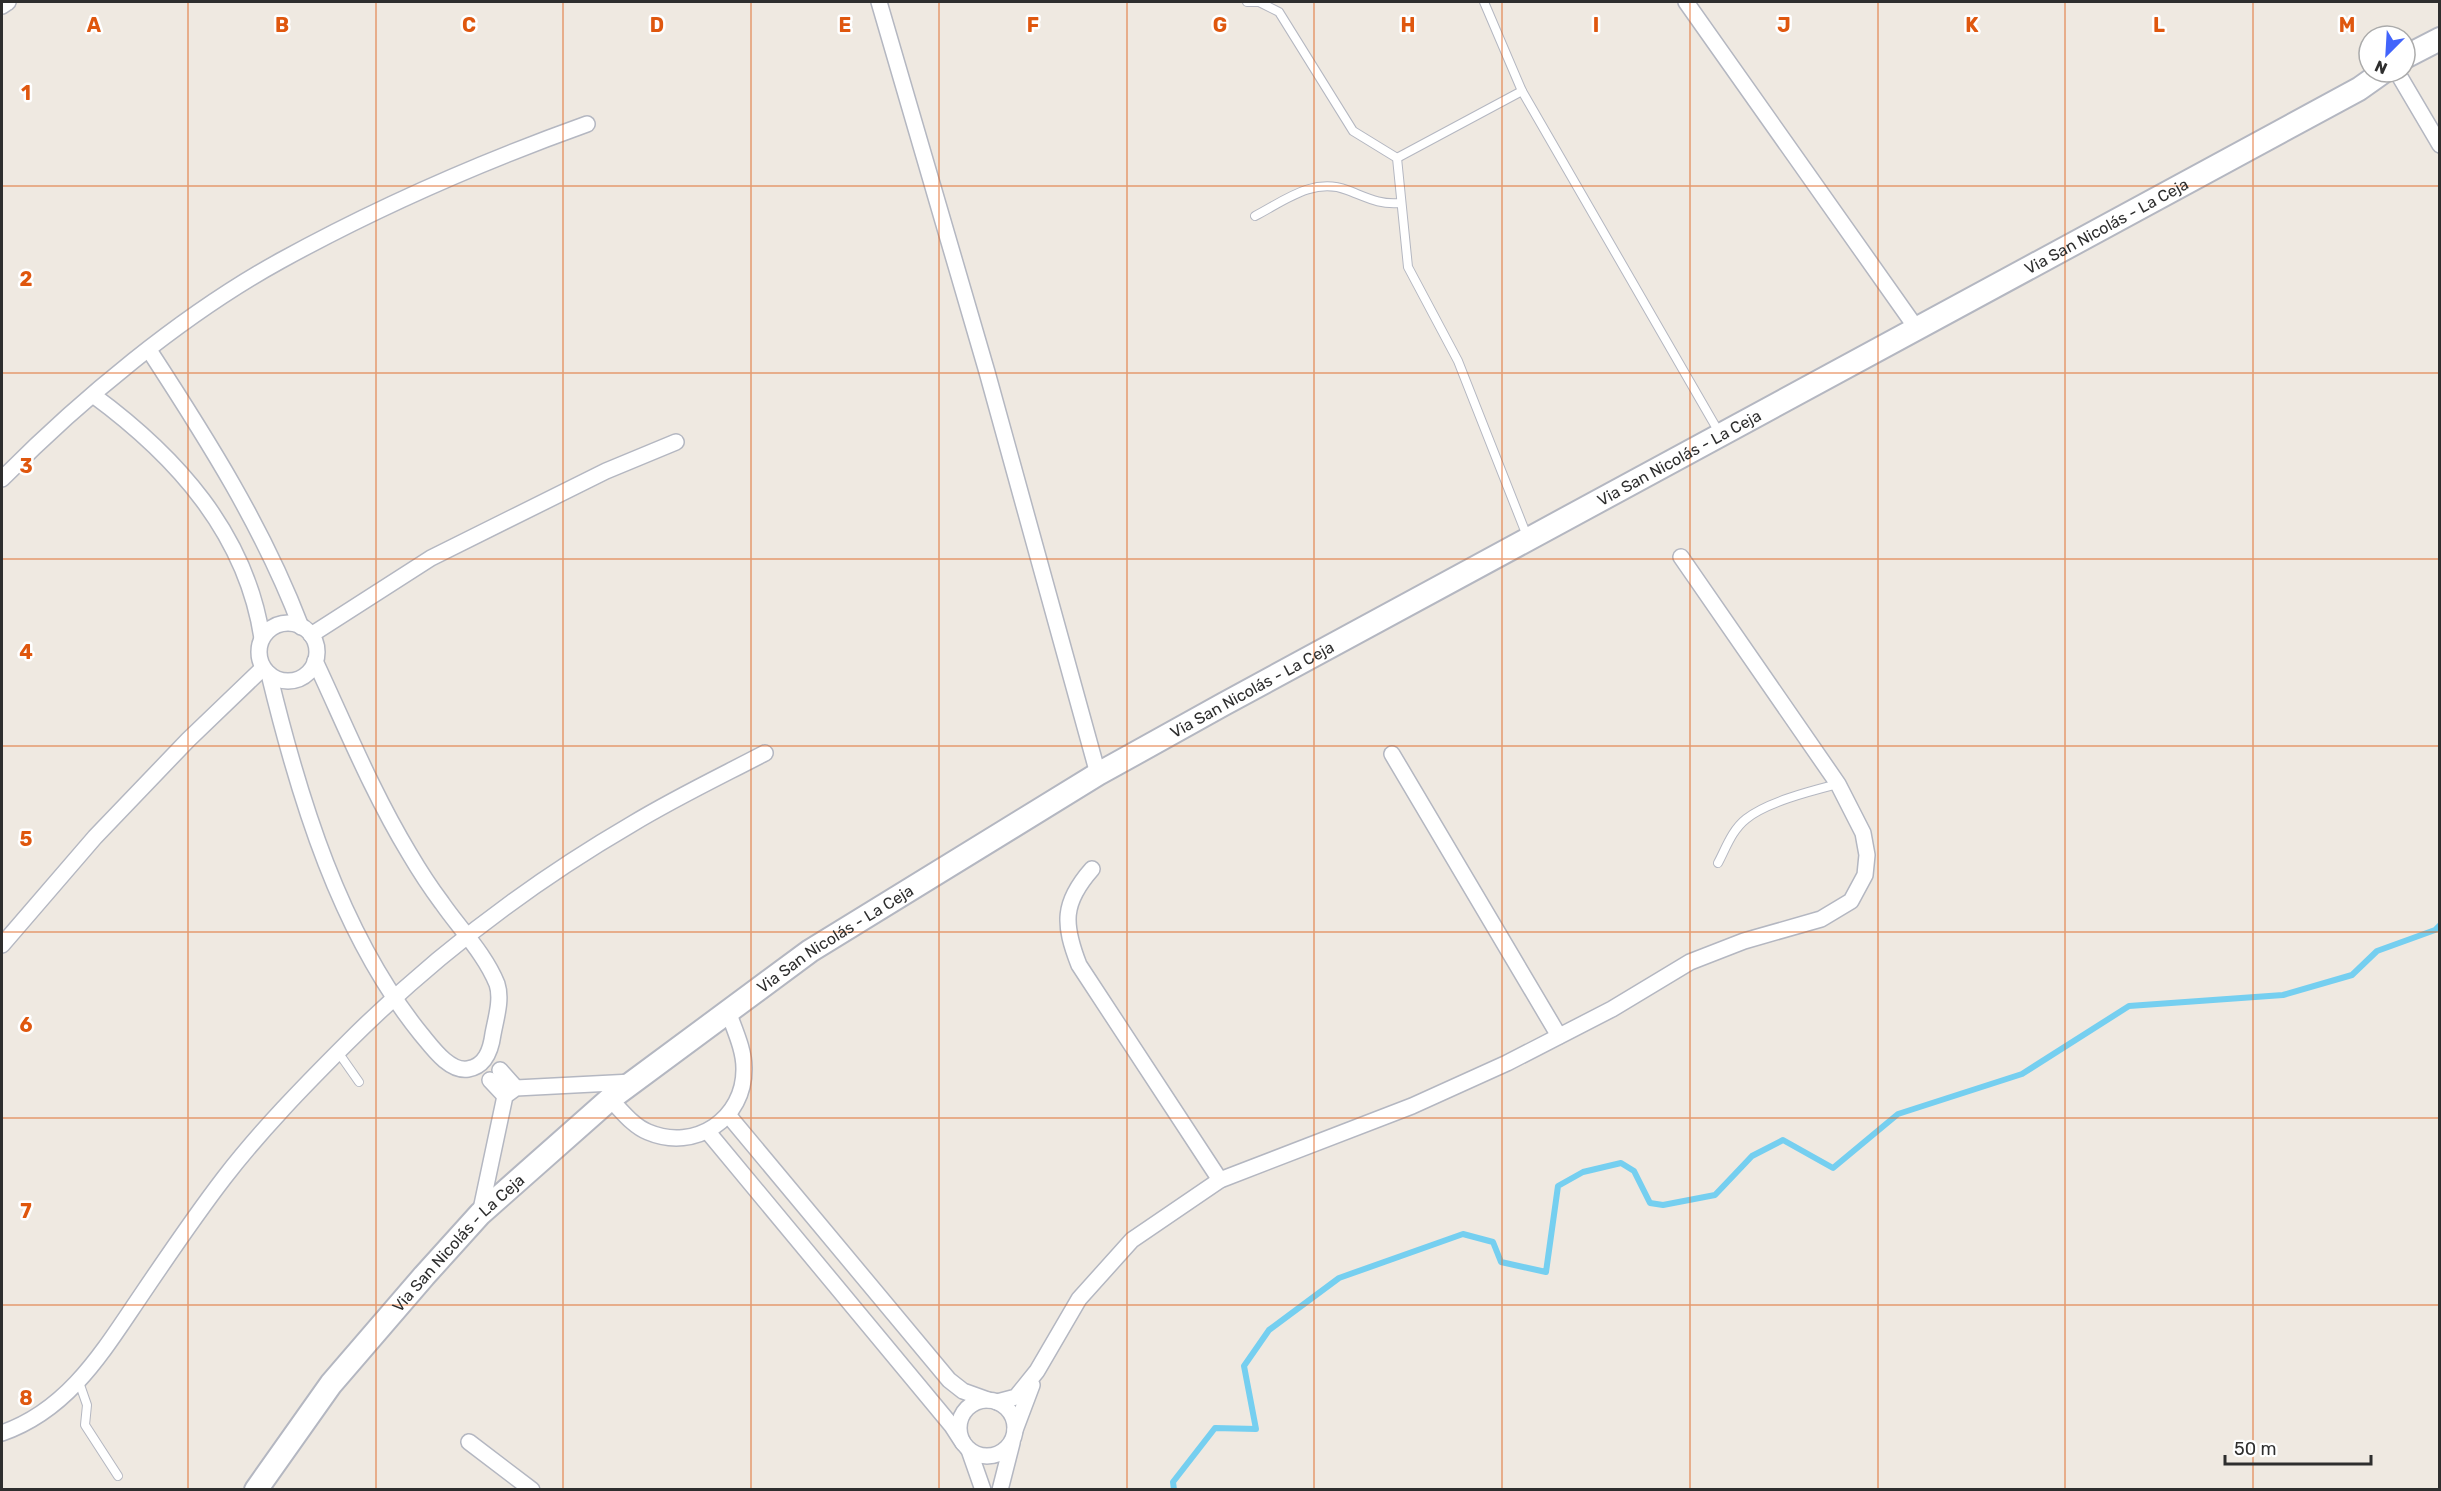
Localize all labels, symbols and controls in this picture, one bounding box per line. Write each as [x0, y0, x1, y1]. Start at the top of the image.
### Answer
text: A [87, 13, 102, 37]
text: B [275, 13, 289, 37]
text: C [462, 13, 476, 37]
text: D [650, 13, 664, 37]
text: E [839, 13, 851, 37]
text: F [1027, 13, 1039, 37]
text: G [1213, 13, 1227, 37]
text: H [1401, 13, 1415, 37]
text: I [1593, 13, 1599, 37]
text: J [1777, 13, 1791, 37]
text: K [1965, 13, 1979, 37]
text: L [2153, 13, 2165, 37]
text: M [2339, 13, 2355, 37]
north arrow [2357, 24, 2417, 84]
text: N [2372, 56, 2390, 78]
text: 1 [21, 81, 31, 105]
street label: Via San Nicolás - La Ceja [2021, 174, 2191, 278]
text: 2 [20, 267, 33, 291]
street label: Via San Nicolás - La Ceja [1594, 405, 1764, 509]
text: 3 [19, 454, 33, 478]
street label: Via San Nicolás - La Ceja [1167, 637, 1337, 742]
text: 4 [19, 640, 33, 664]
text: 5 [20, 827, 33, 851]
street label: Via San Nicolás - La Ceja [753, 880, 917, 997]
text: 6 [19, 1013, 33, 1037]
street label: Via San Nicolás - La Ceja [388, 1170, 528, 1316]
text: 7 [20, 1199, 32, 1223]
text: 8 [19, 1386, 33, 1410]
scale bar [2225, 1428, 2370, 1466]
text: 50 m [2234, 1438, 2277, 1460]

